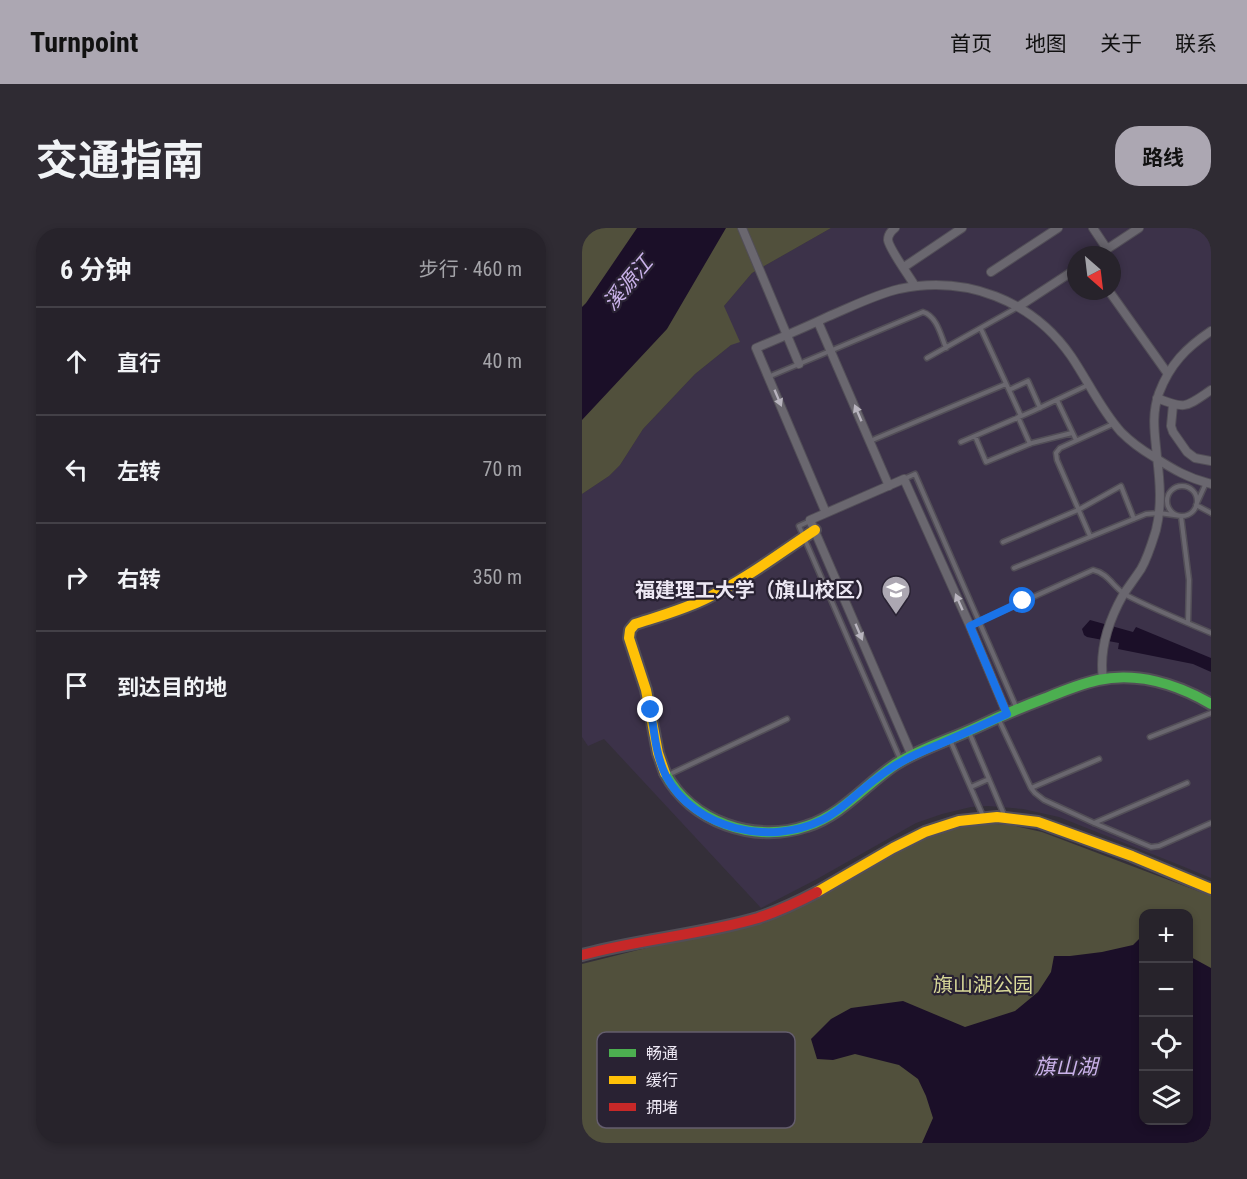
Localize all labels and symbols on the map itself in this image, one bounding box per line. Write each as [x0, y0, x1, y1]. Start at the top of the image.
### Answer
north arrow [1067, 246, 1121, 300]
water label: 溪源江 [599, 250, 659, 315]
one-way arrow [773, 390, 782, 407]
one-way arrow [852, 404, 862, 422]
school or university icon: 福建理工大学（旗山校区） [880, 574, 912, 616]
place label: 福建理工大学（旗山校区） [635, 578, 875, 602]
route start [1009, 587, 1035, 613]
one-way arrow [954, 593, 963, 611]
one-way arrow [854, 623, 864, 641]
route end [637, 696, 663, 722]
park label: 旗山湖公园 [933, 973, 1033, 997]
legend [597, 1032, 795, 1128]
text: 畅通 [646, 1044, 678, 1063]
water label: 旗山湖 [1035, 1055, 1100, 1079]
text: 缓行 [646, 1071, 678, 1090]
text: 拥堵 [646, 1098, 678, 1117]

